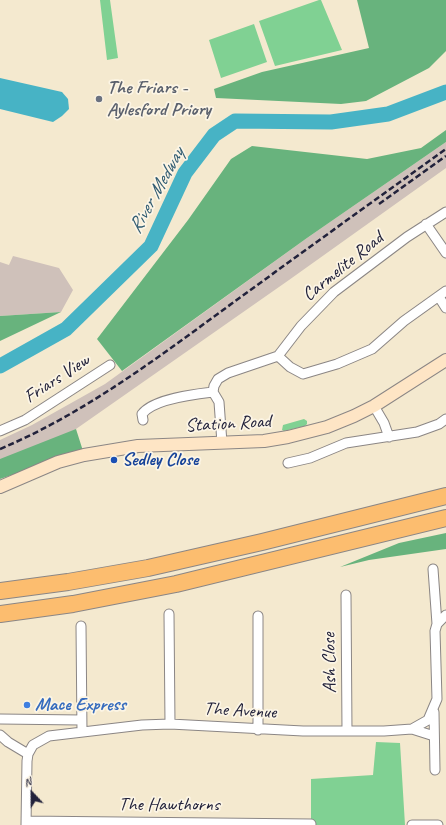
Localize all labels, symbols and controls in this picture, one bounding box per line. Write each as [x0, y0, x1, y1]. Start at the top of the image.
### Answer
place label: The Friars - Aylesford Priory [107, 77, 211, 121]
marker: The Friars - Aylesford Priory [94, 94, 104, 104]
water label: River Medway [124, 144, 190, 238]
street label: Carmelite Road [298, 227, 388, 307]
street label: Friars View [20, 349, 94, 409]
street label: Station Road [185, 410, 271, 438]
place label: Sedley Close [122, 449, 198, 471]
marker: Sedley Close [109, 455, 119, 465]
street label: Ash Close [318, 632, 342, 694]
place label: Mace Express [35, 694, 126, 716]
street label: The Avenue [203, 698, 277, 724]
marker: Mace Express [22, 700, 32, 710]
north arrow [12, 773, 52, 813]
text: N [22, 774, 33, 790]
street label: The Hawthorns [119, 794, 219, 816]

